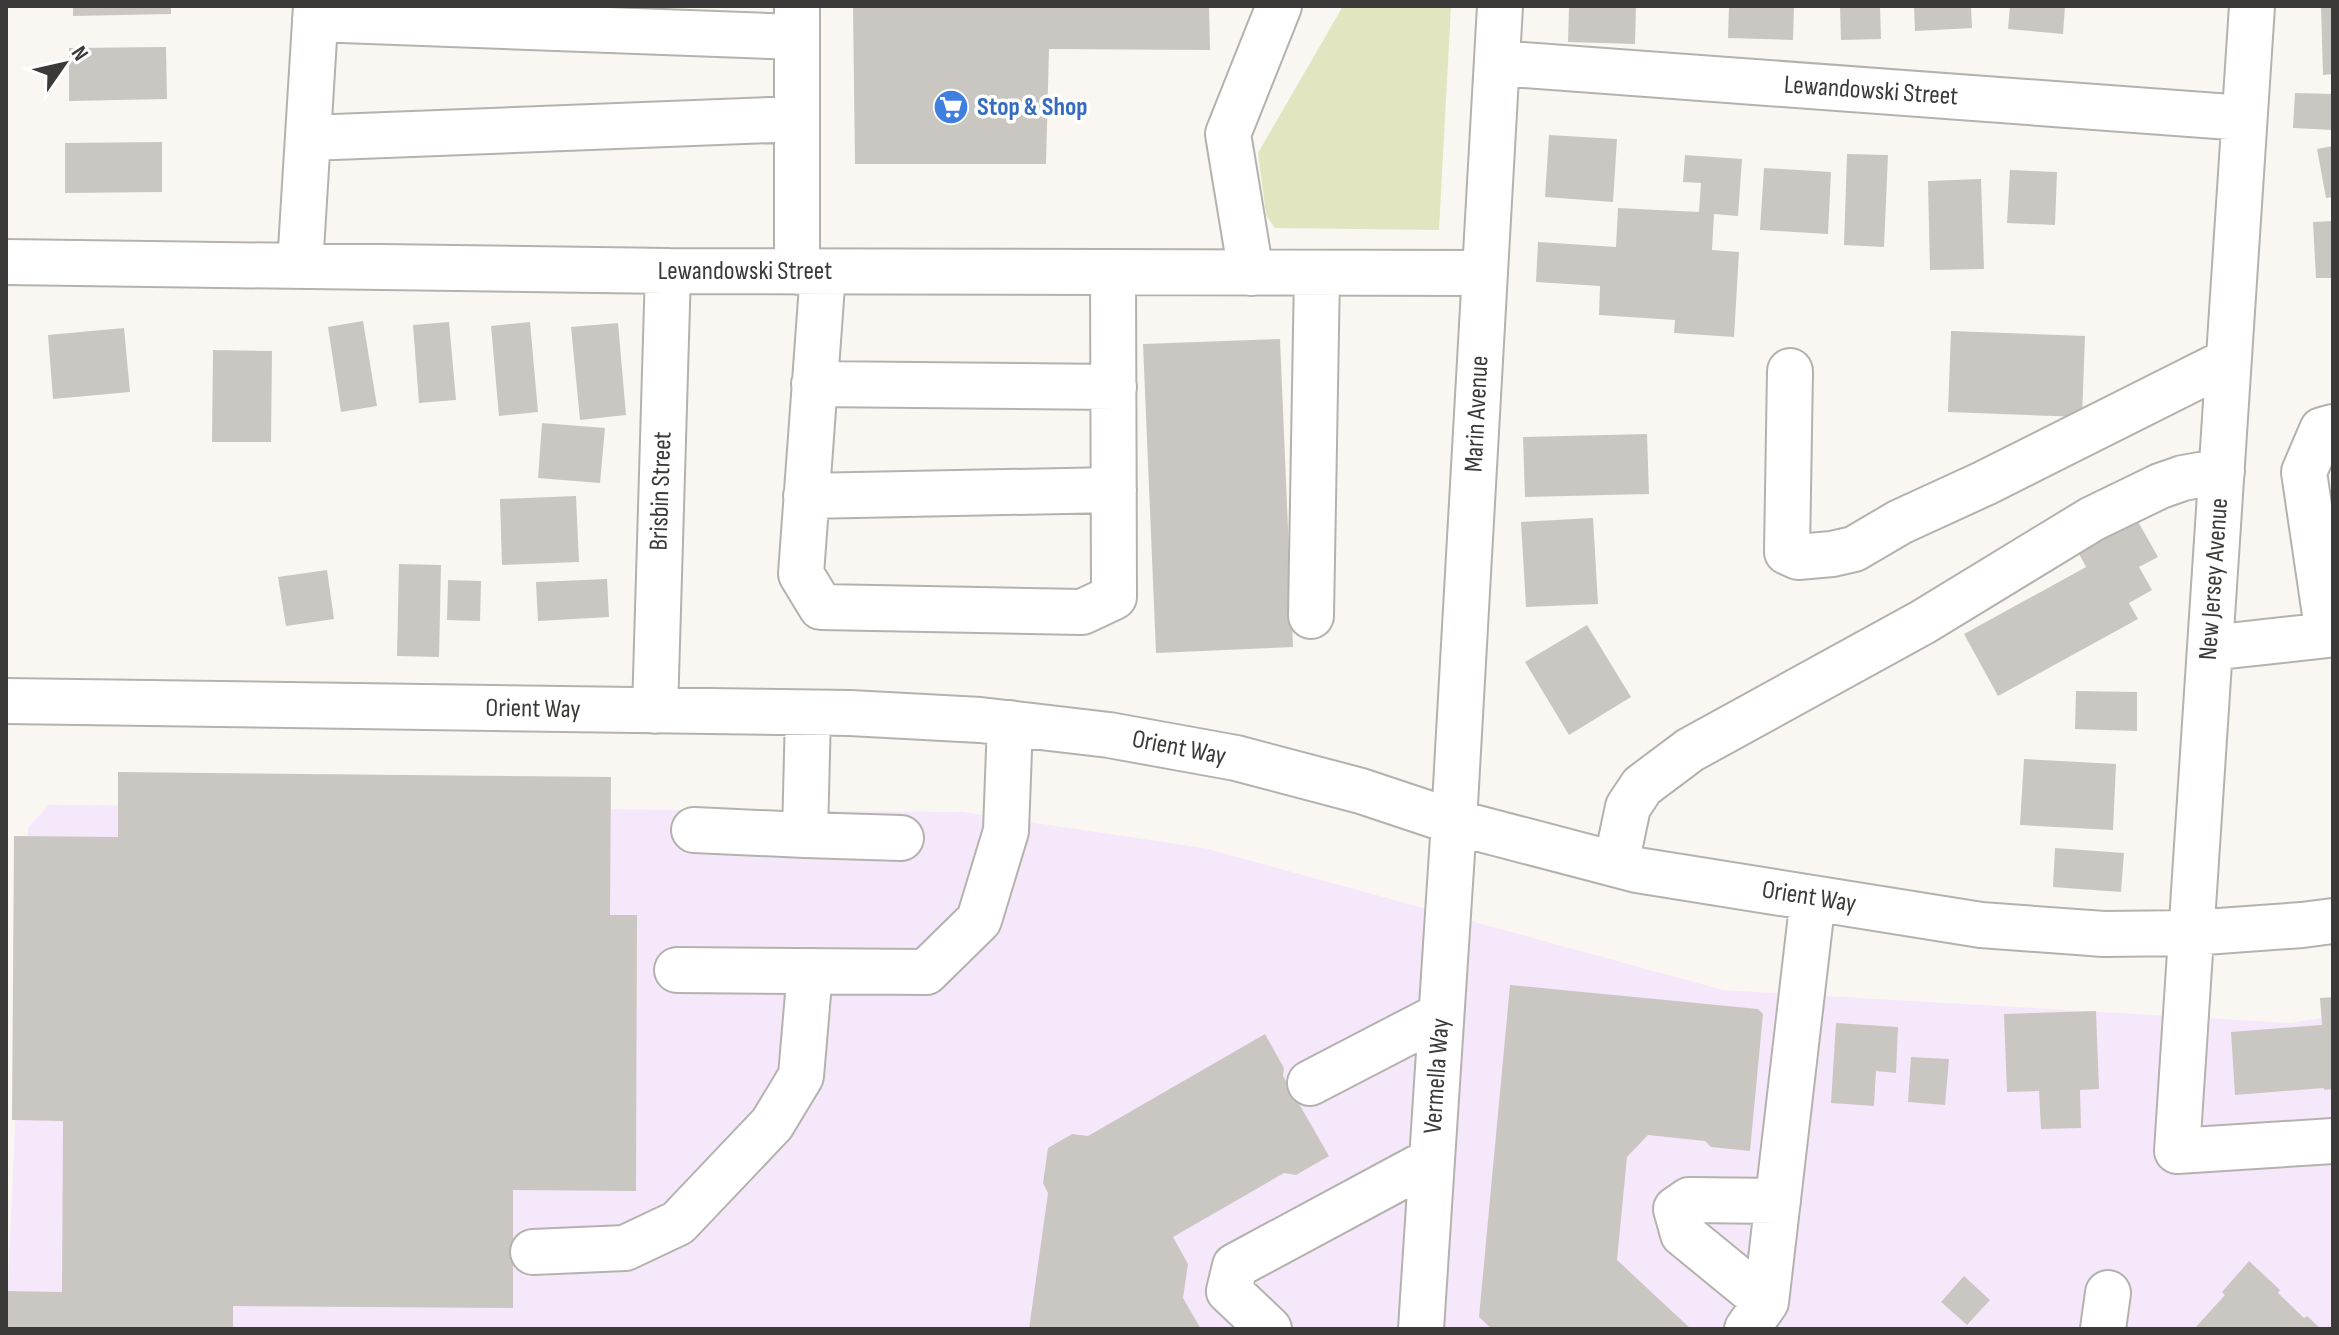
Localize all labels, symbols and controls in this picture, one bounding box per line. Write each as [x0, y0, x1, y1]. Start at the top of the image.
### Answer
north arrow [24, 24, 104, 104]
text: N [65, 41, 94, 66]
street label: Lewandowski Street [1783, 69, 1959, 113]
supermarket icon: Stop & Shop [932, 88, 970, 126]
place label: Stop & Shop [977, 92, 1088, 123]
street label: Lewandowski Street [658, 256, 832, 287]
street label: Marin Avenue [1458, 355, 1496, 473]
street label: Brisbin Street [643, 431, 679, 551]
street label: New Jersey Avenue [2193, 497, 2235, 661]
street label: Orient Way [485, 693, 581, 725]
street label: Orient Way [1129, 724, 1229, 772]
street label: Orient Way [1760, 874, 1858, 920]
street label: Vermella Way [1417, 1017, 1457, 1135]

